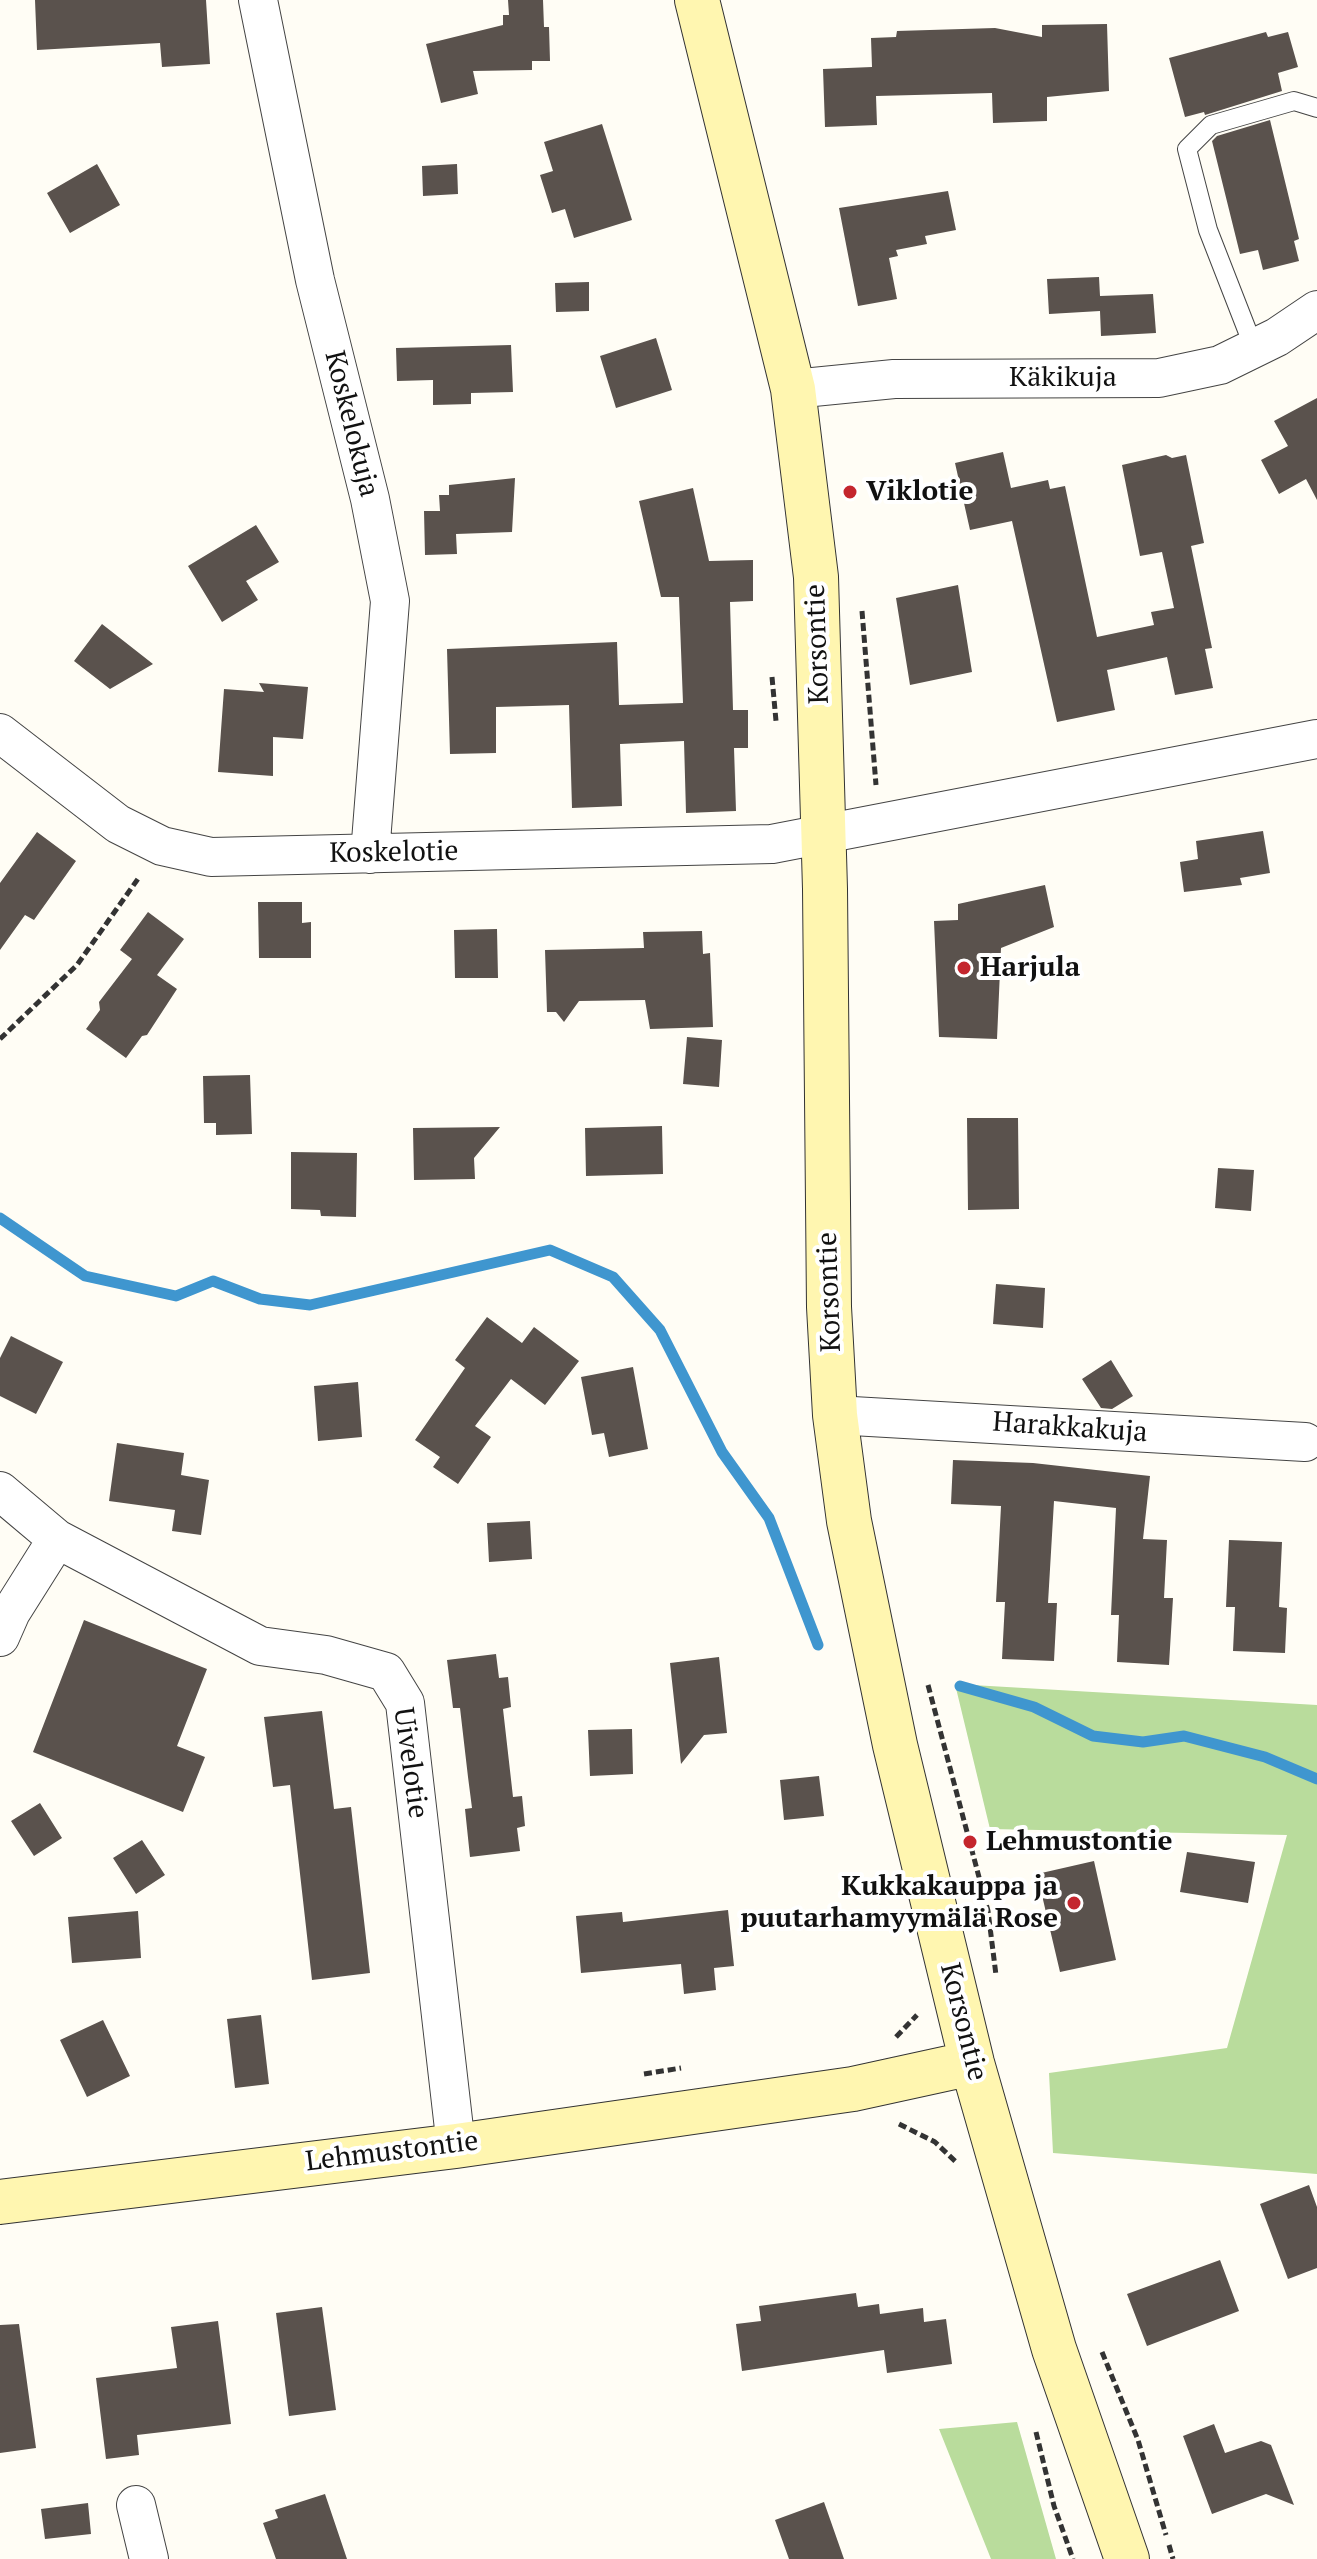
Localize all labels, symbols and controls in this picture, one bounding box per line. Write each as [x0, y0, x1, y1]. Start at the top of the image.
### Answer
street label: Koskelokuja [317, 348, 385, 500]
street label: Käkikuja [1009, 361, 1117, 395]
place label: Viklotie [866, 475, 973, 509]
marker: Viklotie [841, 483, 859, 501]
street label: Korsontie [799, 583, 837, 705]
street label: Koskelotie [329, 835, 459, 871]
place label: Harjula [980, 951, 1080, 985]
marker: Harjula [955, 959, 973, 977]
street label: Korsontie [811, 1231, 849, 1353]
street label: Harakkakuja [991, 1406, 1149, 1450]
street label: Uivelotie [386, 1705, 434, 1821]
place label: Lehmustontie [986, 1825, 1173, 1859]
marker: Lehmustontie [961, 1833, 979, 1851]
place label: Kukkakauppa ja puutarhamyymälä Rose [740, 1870, 1058, 1936]
marker: Kukkakauppa ja puutarhamyymälä Rose [1065, 1894, 1083, 1912]
street label: Korsontie [932, 1960, 994, 2084]
street label: Lehmustontie [304, 2125, 480, 2179]

